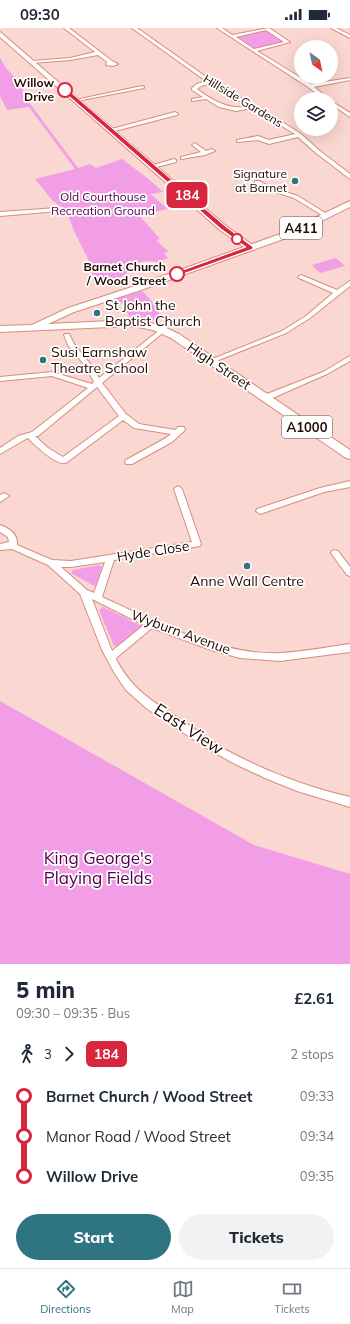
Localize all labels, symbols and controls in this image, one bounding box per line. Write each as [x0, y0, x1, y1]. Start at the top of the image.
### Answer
text: 09:30 [20, 5, 60, 24]
north arrow [294, 40, 338, 84]
map controls [294, 40, 338, 136]
street label: Hillside Gardens [201, 71, 286, 130]
place label: Willow Drive [14, 75, 54, 104]
marker: Willow Drive [57, 82, 73, 98]
button: layers [294, 92, 338, 136]
place label: Signature at Barnet [233, 166, 287, 195]
marker: Signature at Barnet [290, 176, 300, 186]
line badge: 184 [164, 182, 210, 208]
text: 184 [174, 186, 200, 204]
park label: Old Courthouse Recreation Ground [51, 189, 155, 218]
road number: A411 [280, 217, 322, 239]
unlabelled marker [231, 233, 243, 245]
place label: Barnet Church / Wood Street [83, 259, 166, 288]
marker: Barnet Church / Wood Street [169, 266, 185, 282]
place label: St John the Baptist Church [105, 296, 201, 330]
marker: St John the Baptist Church [92, 308, 102, 318]
street label: High Street [184, 338, 254, 394]
place label: Susi Earnshaw Theatre School [51, 343, 148, 377]
marker: Susi Earnshaw Theatre School [38, 355, 48, 365]
road number: A1000 [282, 416, 332, 438]
street label: Hyde Close [115, 536, 191, 566]
marker: Anne Wall Centre [242, 561, 252, 571]
place label: Anne Wall Centre [190, 572, 304, 590]
street label: Wyburn Avenue [129, 606, 233, 658]
street label: East View [151, 698, 228, 759]
park label: King George's Playing Fields [44, 847, 152, 889]
text: 5 min [16, 976, 75, 1004]
text: £2.61 [294, 989, 334, 1008]
text: 09:30 – 09:35 · Bus [16, 1005, 130, 1021]
icon: walk [16, 1043, 38, 1065]
icon: forward [58, 1043, 80, 1065]
text: 184 [94, 1045, 119, 1063]
text: 3 [44, 1046, 52, 1062]
text: 2 stops [290, 1046, 334, 1062]
text: Barnet Church / Wood Street [46, 1087, 252, 1106]
text: 09:33 [300, 1088, 334, 1104]
text: Manor Road / Wood Street [46, 1127, 231, 1146]
text: 09:34 [300, 1128, 334, 1144]
text: Willow Drive [46, 1167, 138, 1186]
text: 09:35 [300, 1168, 334, 1184]
button: Start [16, 1214, 171, 1260]
button: Tickets [179, 1214, 334, 1260]
tab: Directions [40, 1278, 91, 1316]
tab: Map [171, 1278, 194, 1316]
tab: Tickets [274, 1278, 310, 1316]

